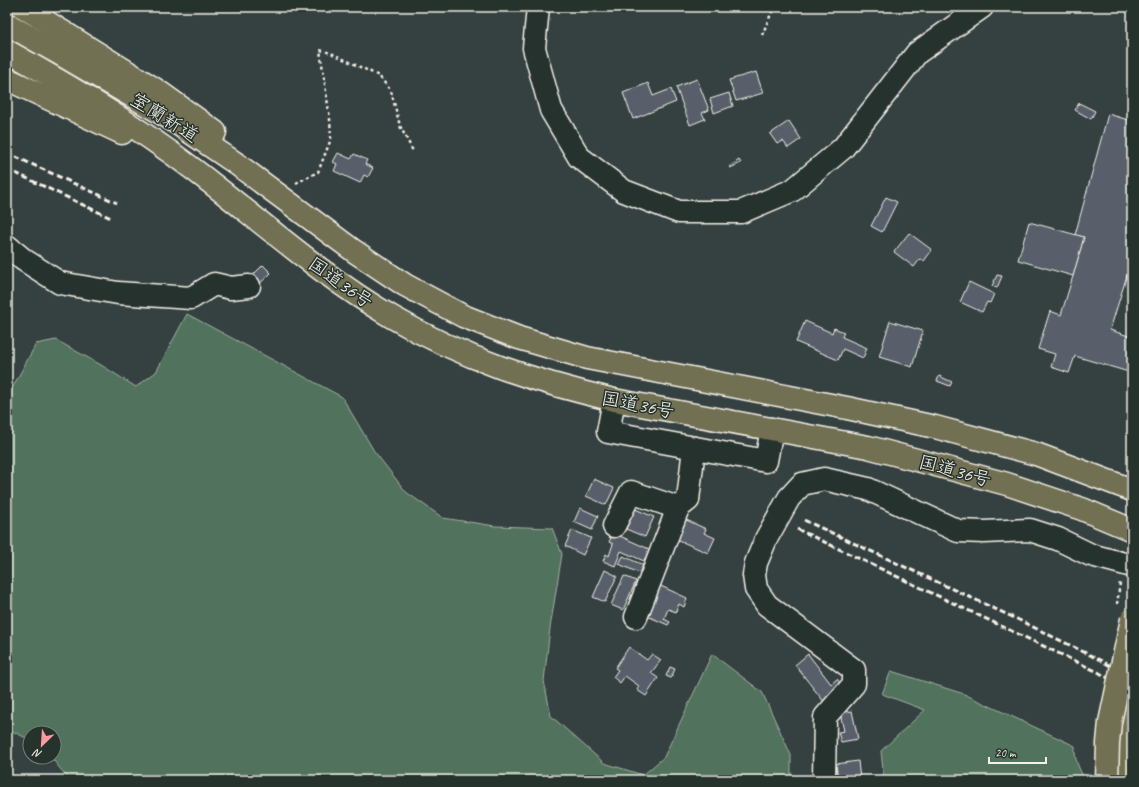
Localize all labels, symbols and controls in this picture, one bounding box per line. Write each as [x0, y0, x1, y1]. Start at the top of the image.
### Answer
street label: 室蘭新道 [126, 88, 203, 148]
street label: 国道36号 [303, 252, 378, 314]
street label: 国道36号 [599, 386, 676, 424]
street label: 国道36号 [916, 450, 994, 492]
north arrow [22, 725, 62, 765]
scale bar [989, 739, 1046, 765]
text: N [30, 745, 44, 762]
text: 20 m [995, 745, 1017, 761]

